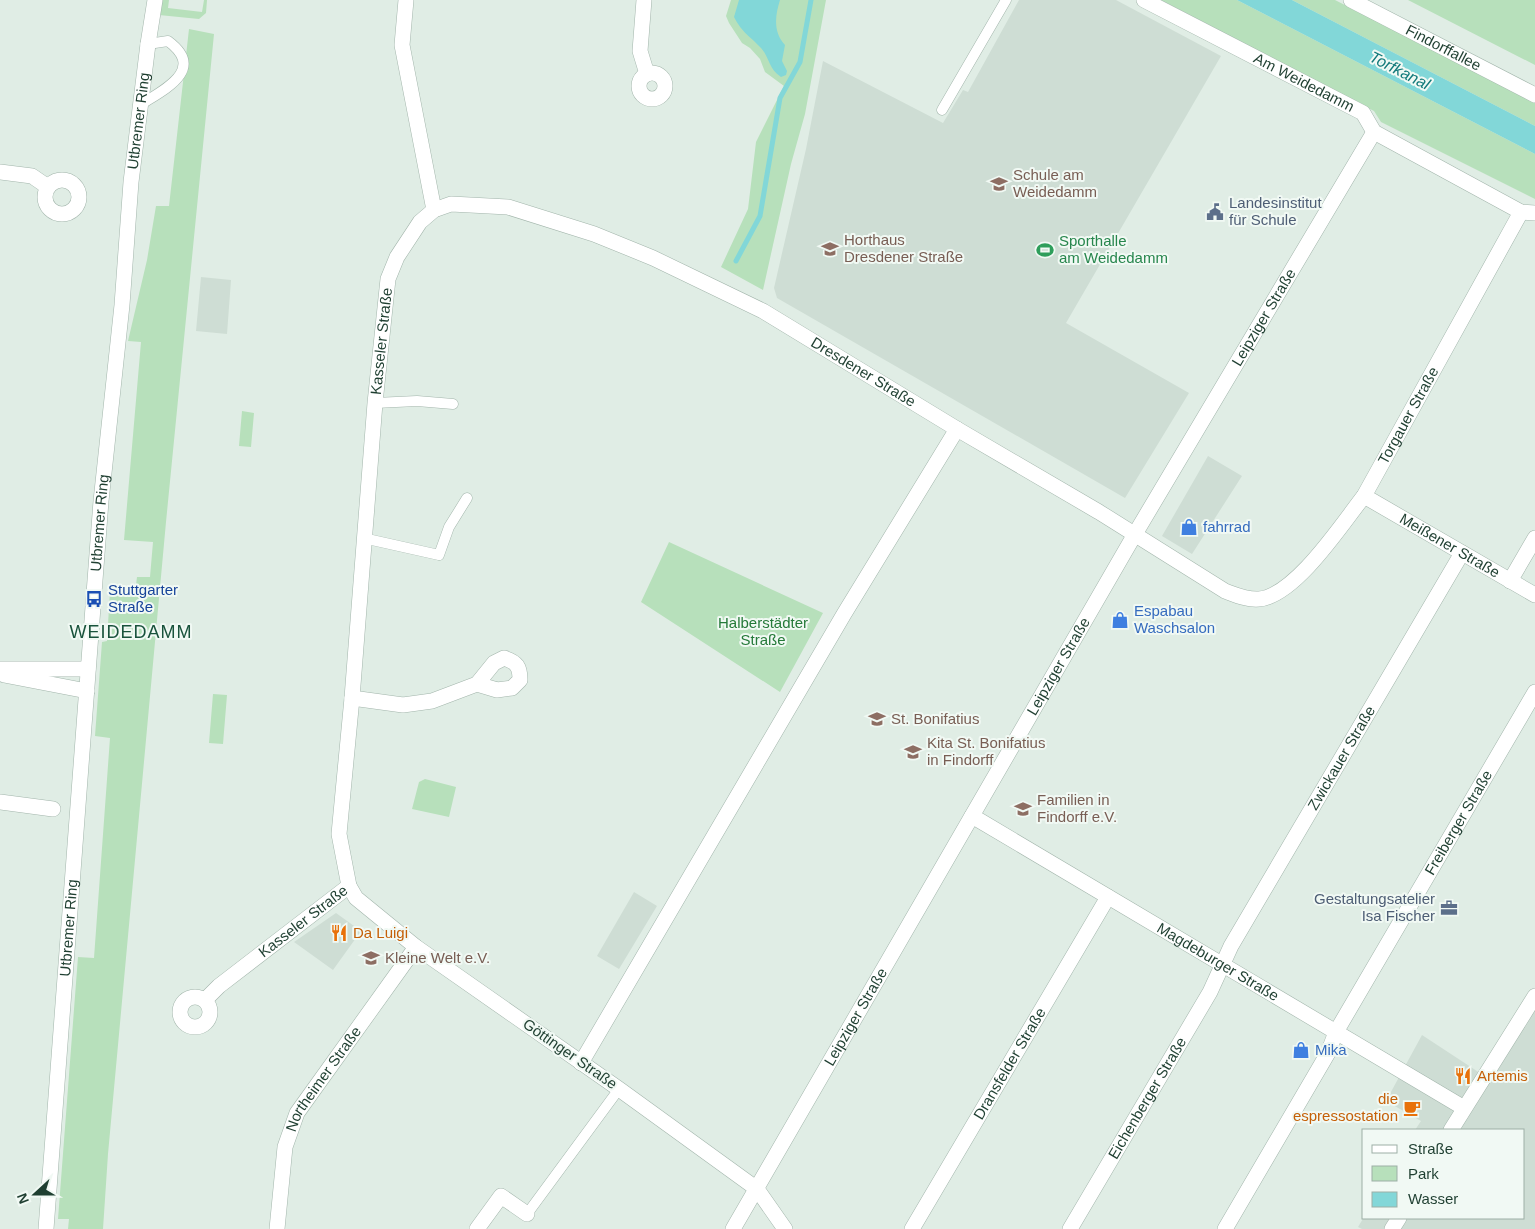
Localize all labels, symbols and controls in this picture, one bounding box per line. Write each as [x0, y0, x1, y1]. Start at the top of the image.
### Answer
street label: Findorffallee [1403, 21, 1484, 74]
water label: Torfkanal [1367, 48, 1433, 93]
street label: Am Weidedamm [1251, 49, 1357, 115]
street label: Utbremer Ring [124, 71, 152, 170]
place label: Schule am Weidedamm [1013, 166, 1097, 200]
school or university icon: Schule am Weidedamm [989, 174, 1009, 194]
place label: Landesinstitut für Schule [1229, 194, 1322, 228]
public building icon: Landesinstitut für Schule [1205, 202, 1225, 222]
place label: Horthaus Dresdener Straße [844, 231, 963, 265]
place label: Sporthalle am Weidedamm [1059, 232, 1168, 266]
school or university icon: Horthaus Dresdener Straße [820, 239, 840, 259]
sports icon: Sporthalle am Weidedamm [1035, 240, 1055, 260]
street label: Leipziger Straße [1228, 265, 1299, 369]
street label: Kasseler Straße [367, 287, 395, 395]
street label: Dresdener Straße [808, 333, 919, 410]
street label: Torgauer Straße [1374, 364, 1442, 467]
street label: Utbremer Ring [87, 473, 112, 572]
street label: Meißener Straße [1397, 510, 1503, 581]
shop icon: fahrrad [1179, 517, 1199, 537]
place label: fahrrad [1203, 518, 1251, 535]
place label: Stuttgarter Straße [108, 581, 178, 615]
bus stop icon: Stuttgarter Straße [84, 589, 104, 609]
place label: Espabau Waschsalon [1134, 602, 1215, 636]
shop icon: Espabau Waschsalon [1110, 610, 1130, 630]
park label: Halberstädter Straße [718, 614, 808, 648]
street label: Leipziger Straße [1023, 614, 1093, 718]
district label: WEIDEDAMM [70, 622, 193, 642]
street label: Zwickauer Straße [1304, 703, 1378, 813]
school or university icon: St. Bonifatius [867, 709, 887, 729]
place label: St. Bonifatius [891, 710, 979, 727]
place label: Kita St. Bonifatius in Findorff [927, 734, 1045, 768]
school or university icon: Kita St. Bonifatius in Findorff [903, 742, 923, 762]
street label: Freiberger Straße [1421, 767, 1495, 878]
place label: Familien in Findorff e.V. [1037, 791, 1117, 825]
school or university icon: Familien in Findorff e.V. [1013, 799, 1033, 819]
street label: Utbremer Ring [56, 879, 80, 977]
street label: Kasseler Straße [255, 881, 351, 960]
place label: Gestaltungsatelier Isa Fischer [1314, 890, 1435, 924]
office icon: Gestaltungsatelier Isa Fischer [1439, 898, 1459, 918]
street label: Magdeburger Straße [1154, 919, 1282, 1004]
restaurant icon: Da Luigi [329, 923, 349, 943]
place label: Da Luigi [353, 924, 408, 941]
school or university icon: Kleine Welt e.V. [361, 948, 381, 968]
place label: Kleine Welt e.V. [385, 949, 490, 966]
street label: Leipziger Straße [820, 965, 890, 1069]
street label: Dransfelder Straße [970, 1004, 1049, 1122]
street label: Göttinger Straße [520, 1015, 621, 1092]
street label: Northeimer Straße [282, 1023, 364, 1134]
street label: Eichenberger Straße [1104, 1034, 1189, 1162]
shop icon: Mika [1291, 1040, 1311, 1060]
place label: Mika [1315, 1041, 1347, 1058]
restaurant icon: Artemis [1453, 1066, 1473, 1086]
place label: Artemis [1477, 1067, 1528, 1084]
place label: die espressostation [1293, 1090, 1398, 1124]
cafe icon: die espressostation [1402, 1098, 1422, 1118]
legend [1362, 1129, 1525, 1219]
text: Straße [1408, 1140, 1453, 1157]
text: Park [1408, 1165, 1439, 1182]
north arrow [10, 1169, 60, 1219]
text: Wasser [1408, 1190, 1458, 1207]
text: N [14, 1191, 32, 1206]

